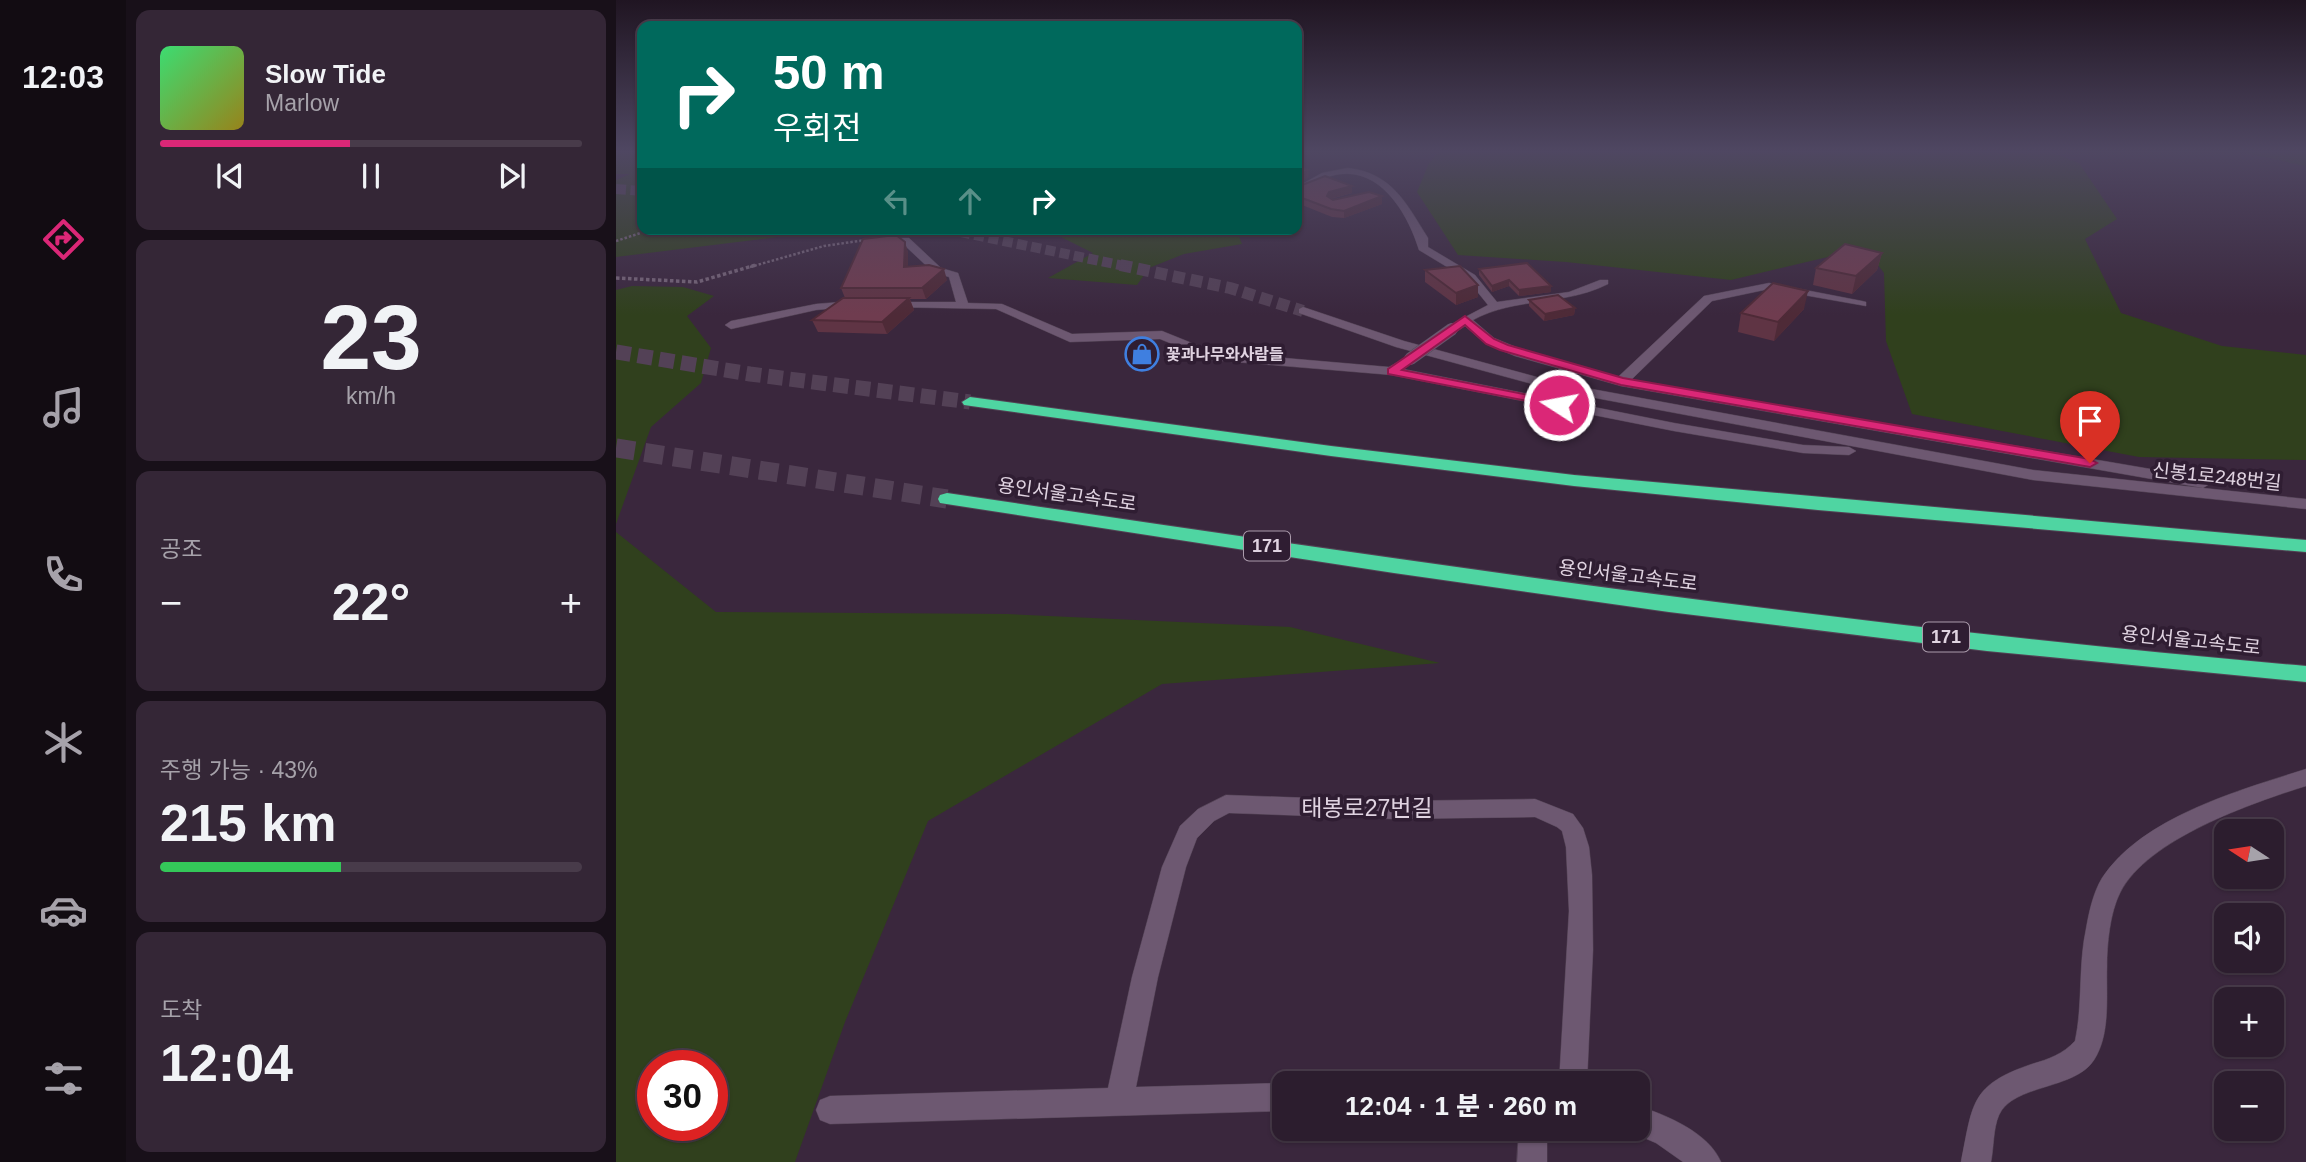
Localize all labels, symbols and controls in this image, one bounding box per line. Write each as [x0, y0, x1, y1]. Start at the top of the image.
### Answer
text: 50 m [773, 45, 885, 99]
icon: right [658, 49, 749, 140]
text: 12:03 [22, 59, 104, 95]
text: Slow Tide [265, 59, 386, 89]
text: Marlow [265, 90, 339, 116]
text: 우회전 [773, 110, 861, 146]
icon: previous [211, 157, 249, 195]
icon: pause [352, 157, 390, 195]
icon: next [493, 157, 531, 195]
icon: left [878, 182, 916, 220]
icon: ahead [951, 182, 989, 220]
icon: right [1024, 182, 1062, 220]
icon: directions [39, 215, 88, 264]
text: 23 [320, 287, 422, 388]
shop icon: 꽃과나무와사람들 [1123, 335, 1161, 373]
place label: 꽃과나무와사람들 [1166, 346, 1284, 363]
position arrow [1522, 368, 1596, 442]
icon: music [39, 383, 88, 432]
text: km/h [346, 383, 396, 409]
pin [2060, 391, 2120, 463]
icon: arrive [2071, 402, 2109, 440]
street label: 신봉1로248번길 [2151, 459, 2283, 494]
street label: 용인서울고속도로 [996, 474, 1138, 515]
road number: 171 [1244, 532, 1290, 560]
text: 공조 [160, 536, 202, 562]
icon: phone [39, 550, 88, 599]
street label: 용인서울고속도로 [1557, 557, 1699, 594]
text: 22° [332, 573, 410, 631]
text: − [160, 582, 182, 624]
text: + [560, 582, 582, 624]
road number: 171 [1923, 622, 1969, 652]
street label: 용인서울고속도로 [2120, 623, 2262, 658]
icon: climate [39, 718, 88, 767]
text: 주행 가능 · 43% [160, 757, 318, 783]
text: 215 km [160, 794, 336, 852]
street label: 태봉로27번길 [1301, 795, 1433, 821]
north arrow [2214, 819, 2284, 889]
map controls [2214, 819, 2284, 1141]
icon: car [39, 886, 88, 935]
button: sound [2214, 903, 2284, 973]
button: + [2214, 987, 2284, 1057]
text: 도착 [160, 997, 202, 1023]
text: 12:04 [160, 1034, 293, 1092]
speed limit sign: 30 [637, 1050, 728, 1141]
icon: filters [39, 1054, 88, 1103]
button: − [2214, 1071, 2284, 1141]
text: 12:04 · 1 분 · 260 m [1345, 1091, 1577, 1121]

